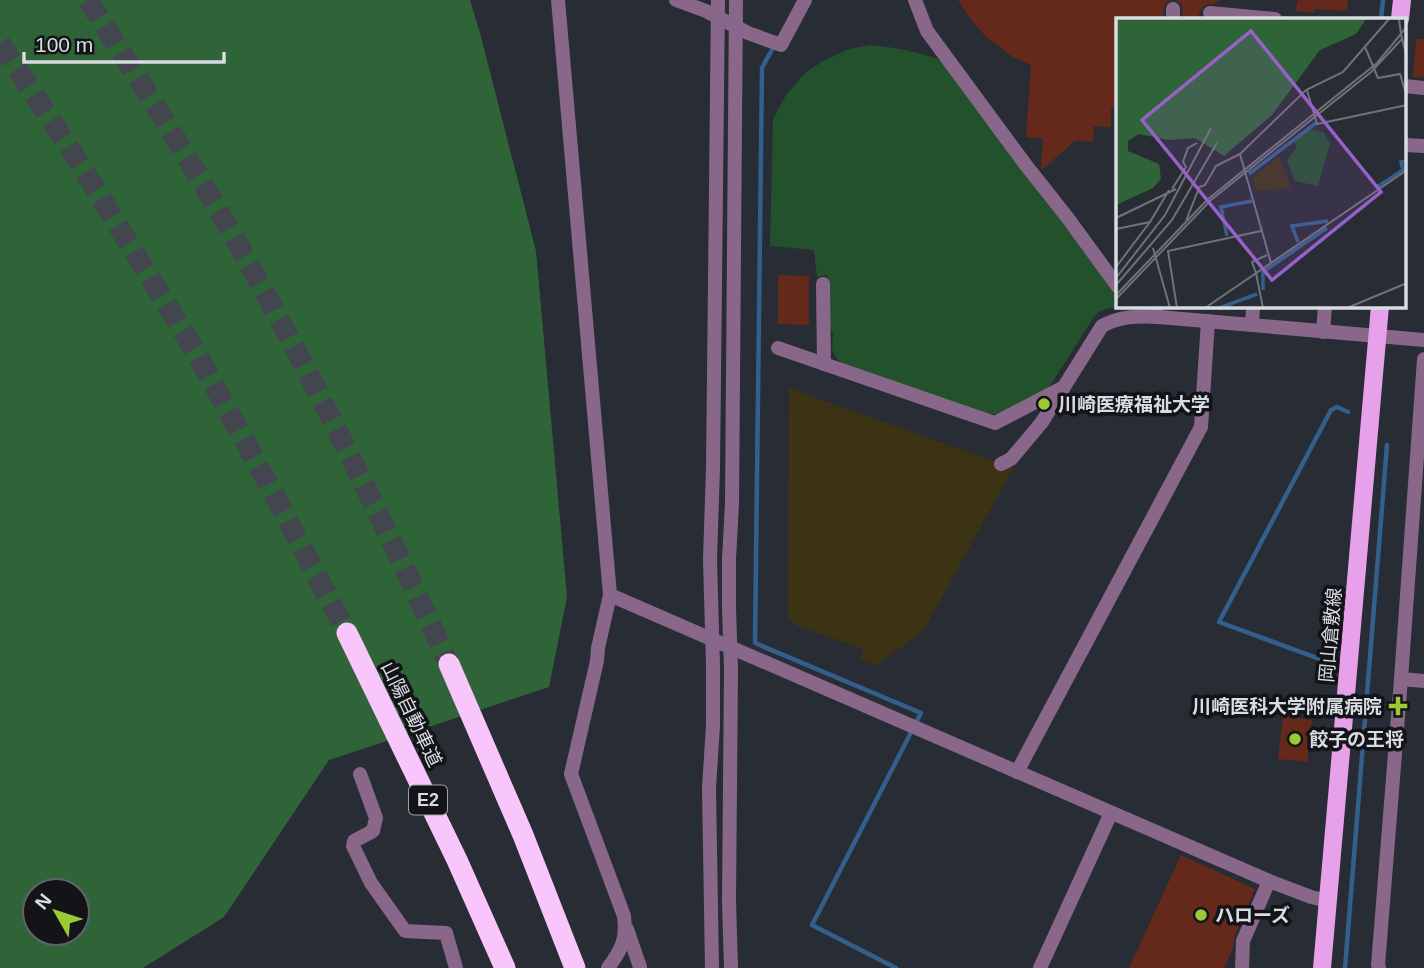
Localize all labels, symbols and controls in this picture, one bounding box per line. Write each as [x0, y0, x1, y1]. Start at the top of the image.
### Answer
inset map [1116, 18, 1406, 308]
scale bar [24, 21, 224, 65]
text: 100 m [35, 33, 93, 56]
place label: 川崎医療福祉大学 [1058, 394, 1210, 415]
marker: 川崎医療福祉大学 [1036, 396, 1052, 412]
street label: 岡山倉敷線 [1316, 587, 1345, 683]
street label: 山陽自動車道 [377, 658, 446, 770]
place label: 川崎医科大学附属病院 [1192, 696, 1382, 717]
marker: 川崎医科大学附属病院 [1388, 696, 1408, 716]
place label: 餃子の王将 [1309, 729, 1404, 750]
marker: 餃子の王将 [1287, 731, 1303, 747]
road number: E2 [409, 786, 447, 814]
north arrow [21, 877, 91, 947]
text: N [31, 890, 56, 914]
place label: ハローズ [1215, 905, 1290, 926]
marker: ハローズ [1193, 907, 1209, 923]

